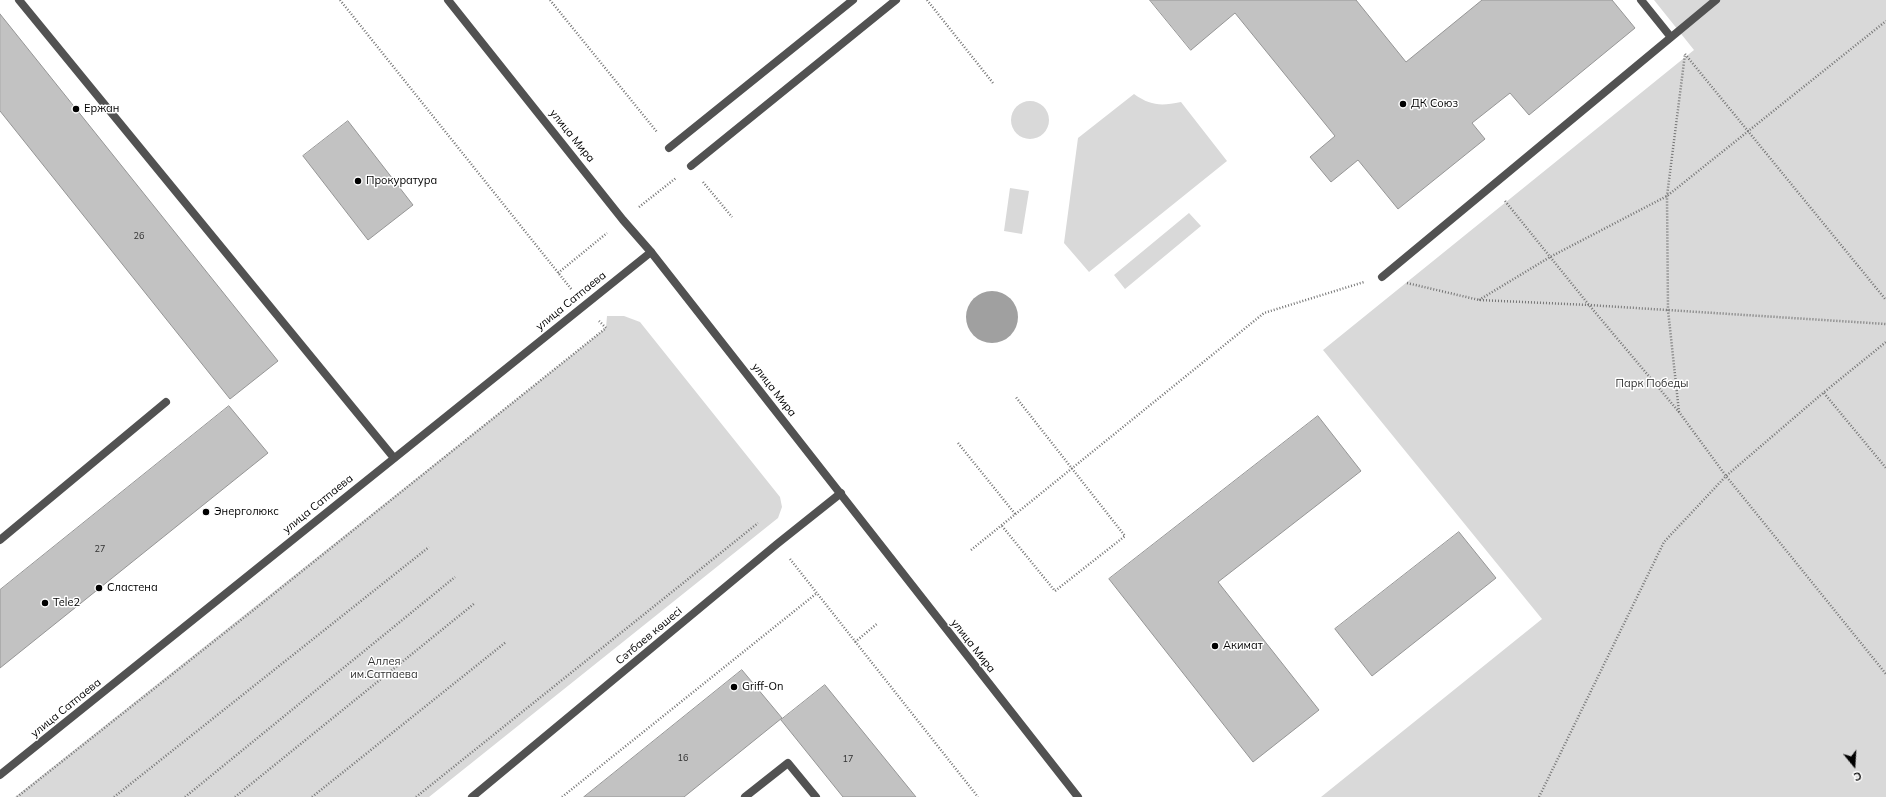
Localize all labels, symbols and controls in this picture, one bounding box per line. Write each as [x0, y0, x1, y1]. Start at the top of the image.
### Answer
place label: ДК Союз [1411, 97, 1458, 111]
marker: ДК Союз [1398, 99, 1408, 109]
place label: Ержан [84, 102, 119, 116]
marker: Ержан [71, 104, 81, 114]
street label: улица Мира [547, 107, 597, 165]
place label: Прокуратура [366, 174, 437, 188]
marker: Прокуратура [353, 176, 363, 186]
house number: 26 [134, 231, 144, 241]
street label: улица Сатпаева [533, 269, 609, 333]
street label: улица Мира [749, 361, 799, 419]
park label: Парк Победы [1616, 377, 1688, 391]
street label: улица Сатпаева [280, 472, 356, 536]
place label: Энерголюкс [214, 505, 279, 519]
marker: Энерголюкс [201, 507, 211, 517]
house number: 27 [95, 544, 105, 554]
place label: Сластена [107, 581, 158, 595]
marker: Сластена [94, 583, 104, 593]
place label: Tele2 [53, 596, 80, 610]
marker: Tele2 [40, 598, 50, 608]
street label: Сәтбаев көшесі [613, 604, 685, 668]
street label: улица Мира [948, 617, 998, 675]
place label: Акимат [1223, 639, 1263, 653]
marker: Акимат [1210, 641, 1220, 651]
park label: Аллея им.Сатпаева [350, 655, 418, 681]
street label: улица Сатпаева [28, 676, 104, 740]
place label: Griff-On [742, 680, 783, 694]
marker: Griff-On [729, 682, 739, 692]
north arrow [1834, 745, 1874, 785]
house number: 16 [678, 753, 688, 763]
house number: 17 [843, 754, 853, 764]
text: С [1852, 769, 1863, 784]

